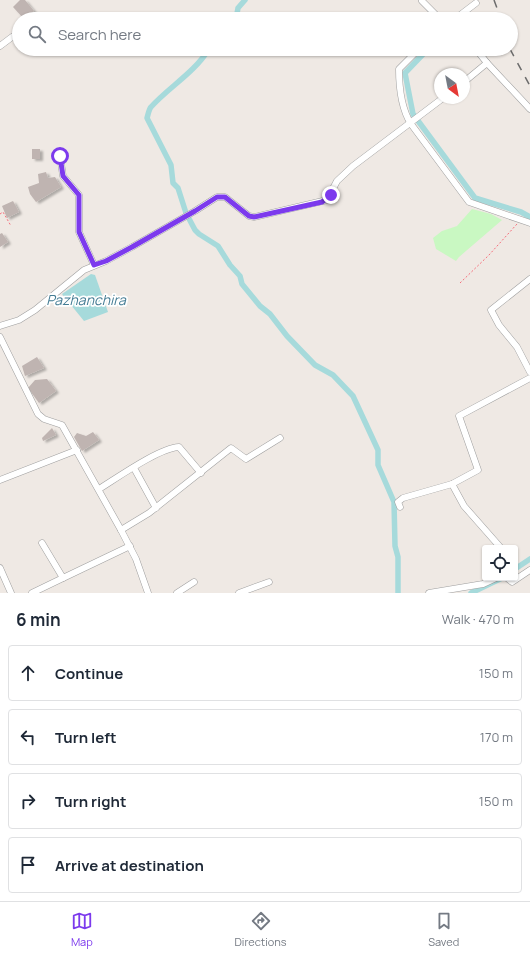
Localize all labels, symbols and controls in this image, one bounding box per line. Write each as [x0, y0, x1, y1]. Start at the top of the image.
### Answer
search box [12, 12, 518, 56]
icon: search [26, 23, 48, 45]
text: Search here [58, 24, 141, 45]
north arrow [434, 68, 470, 104]
route start [51, 147, 69, 165]
route end [322, 186, 340, 204]
water label: Pazhanchira [46, 290, 127, 309]
map controls [482, 545, 518, 581]
button: locate [482, 545, 518, 581]
text: 6 min [16, 608, 61, 631]
text: Walk · 470 m [442, 610, 514, 628]
icon: ahead [17, 662, 39, 684]
text: Continue [55, 663, 123, 684]
text: 150 m [479, 664, 513, 682]
icon: left [17, 726, 39, 748]
text: Turn left [55, 727, 117, 748]
text: 170 m [480, 728, 513, 746]
icon: right [17, 790, 39, 812]
text: Turn right [55, 791, 126, 812]
text: 150 m [479, 792, 513, 810]
icon: arrive [17, 854, 39, 876]
text: Arrive at destination [55, 855, 204, 876]
tab: Map [71, 910, 93, 949]
tab: Directions [234, 910, 287, 949]
tab: Saved [428, 910, 459, 949]

